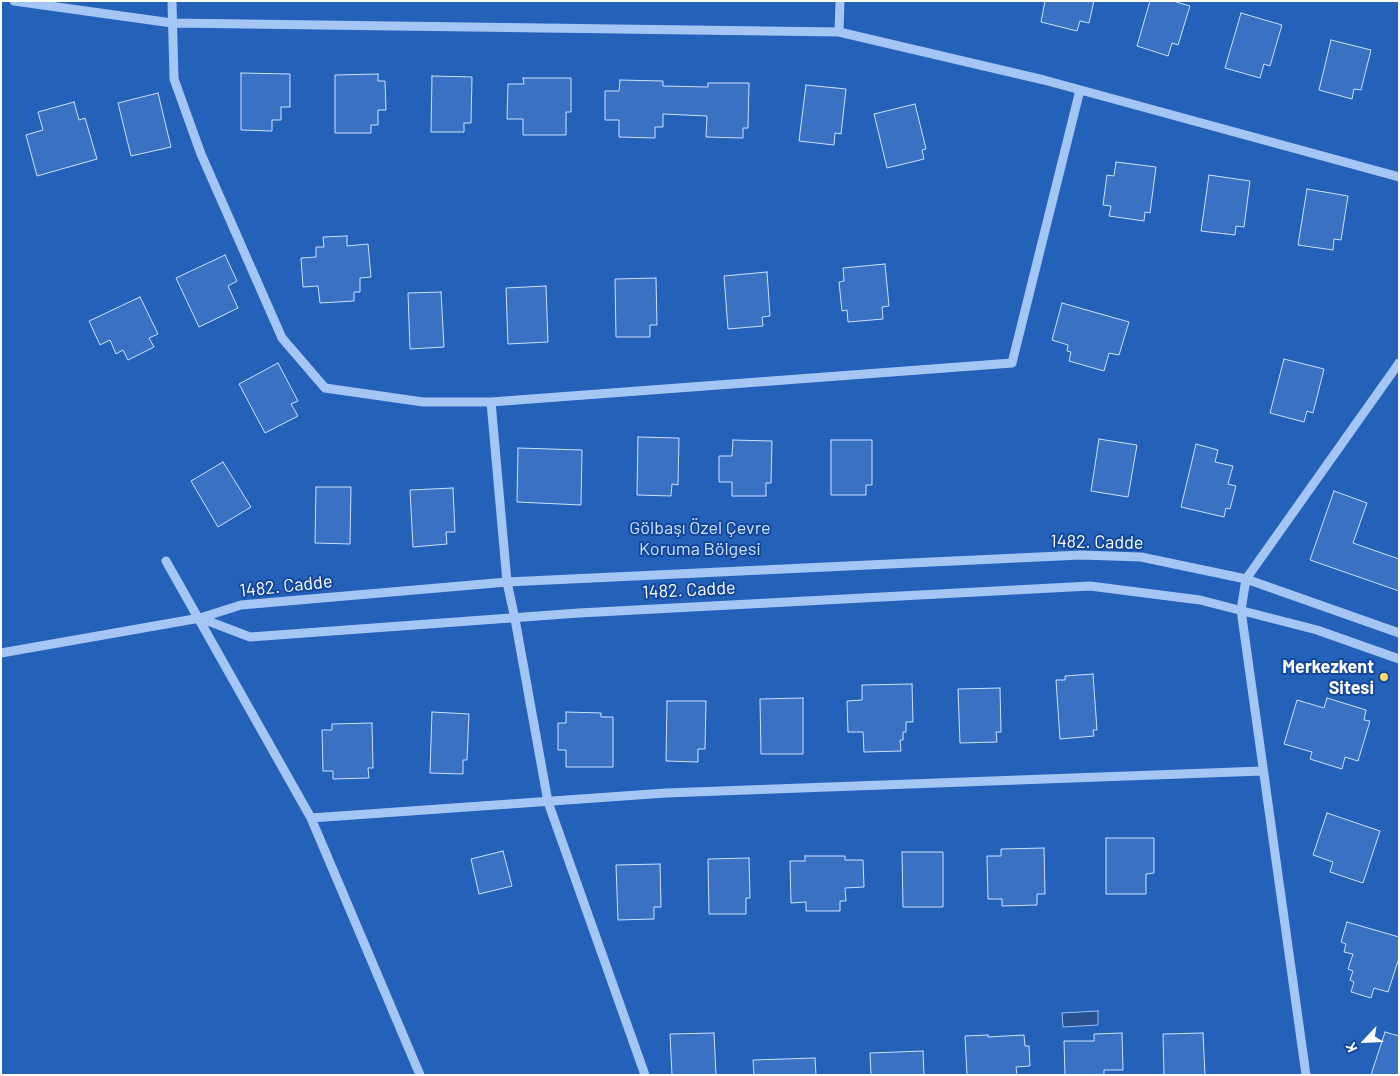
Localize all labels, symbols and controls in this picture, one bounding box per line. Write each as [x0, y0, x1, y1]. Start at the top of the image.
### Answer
park label: Gölbaşı Özel Çevre Koruma Bölgesi [629, 517, 771, 560]
street label: 1482. Cadde [1050, 530, 1144, 554]
street label: 1482. Cadde [239, 570, 333, 602]
street label: 1482. Cadde [642, 577, 736, 603]
place label: Merkezkent Sitesi [1282, 656, 1374, 699]
marker: Merkezkent Sitesi [1378, 671, 1390, 683]
north arrow [1340, 1016, 1390, 1066]
text: K [1341, 1040, 1361, 1055]

